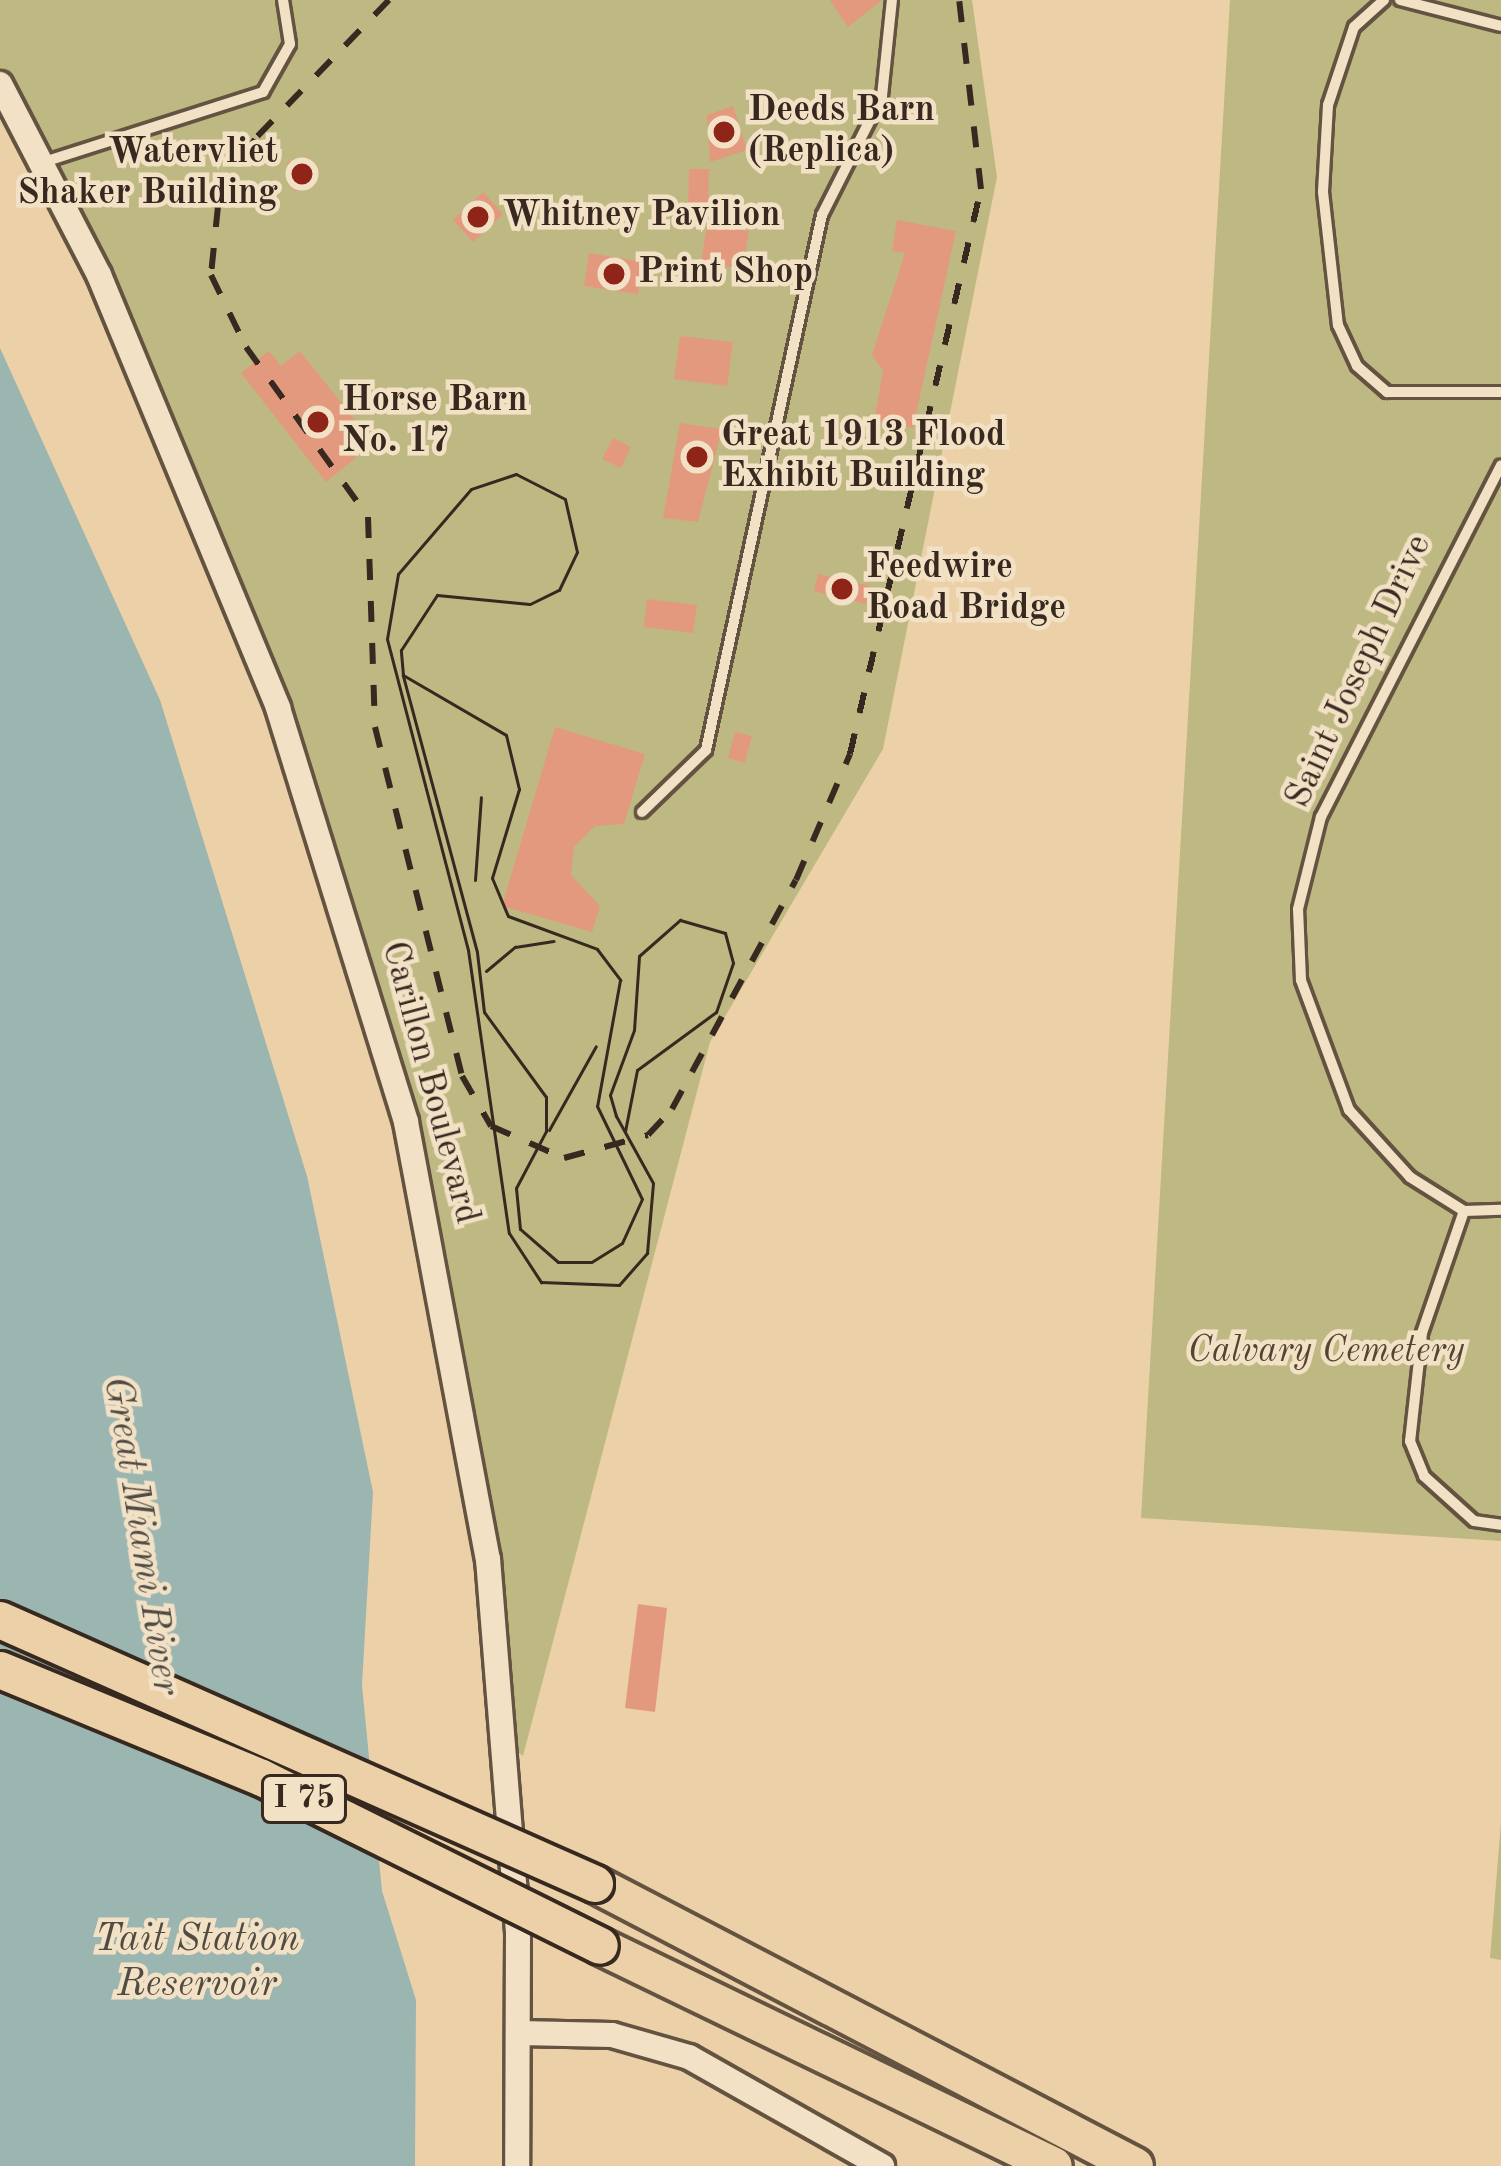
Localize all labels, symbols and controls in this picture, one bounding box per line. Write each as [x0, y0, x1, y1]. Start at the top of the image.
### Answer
place label: Deeds Barn (Replica) [748, 89, 935, 174]
marker: Deeds Barn (Replica) [711, 119, 737, 145]
place label: Watervliet Shaker Building [17, 131, 278, 216]
marker: Watervliet Shaker Building [289, 161, 315, 187]
place label: Whitney Pavilion [502, 195, 780, 239]
marker: Whitney Pavilion [465, 204, 491, 230]
place label: Print Shop [638, 252, 813, 296]
marker: Print Shop [601, 261, 627, 287]
place label: Horse Barn No. 17 [342, 379, 527, 464]
marker: Horse Barn No. 17 [305, 409, 331, 435]
place label: Great 1913 Flood Exhibit Building [721, 414, 1005, 499]
marker: Great 1913 Flood Exhibit Building [684, 444, 710, 470]
street label: Saint Joseph Drive [1278, 529, 1442, 815]
place label: Feedwire Road Bridge [866, 546, 1066, 631]
marker: Feedwire Road Bridge [829, 576, 855, 602]
street label: Carillon Boulevard [371, 937, 487, 1229]
park label: Calvary Cemetery [1188, 1331, 1464, 1375]
water label: Great Miami River [92, 1373, 188, 1699]
road number: I 75 [259, 1772, 349, 1826]
water label: Tait Station Reservoir [94, 1918, 300, 2009]

